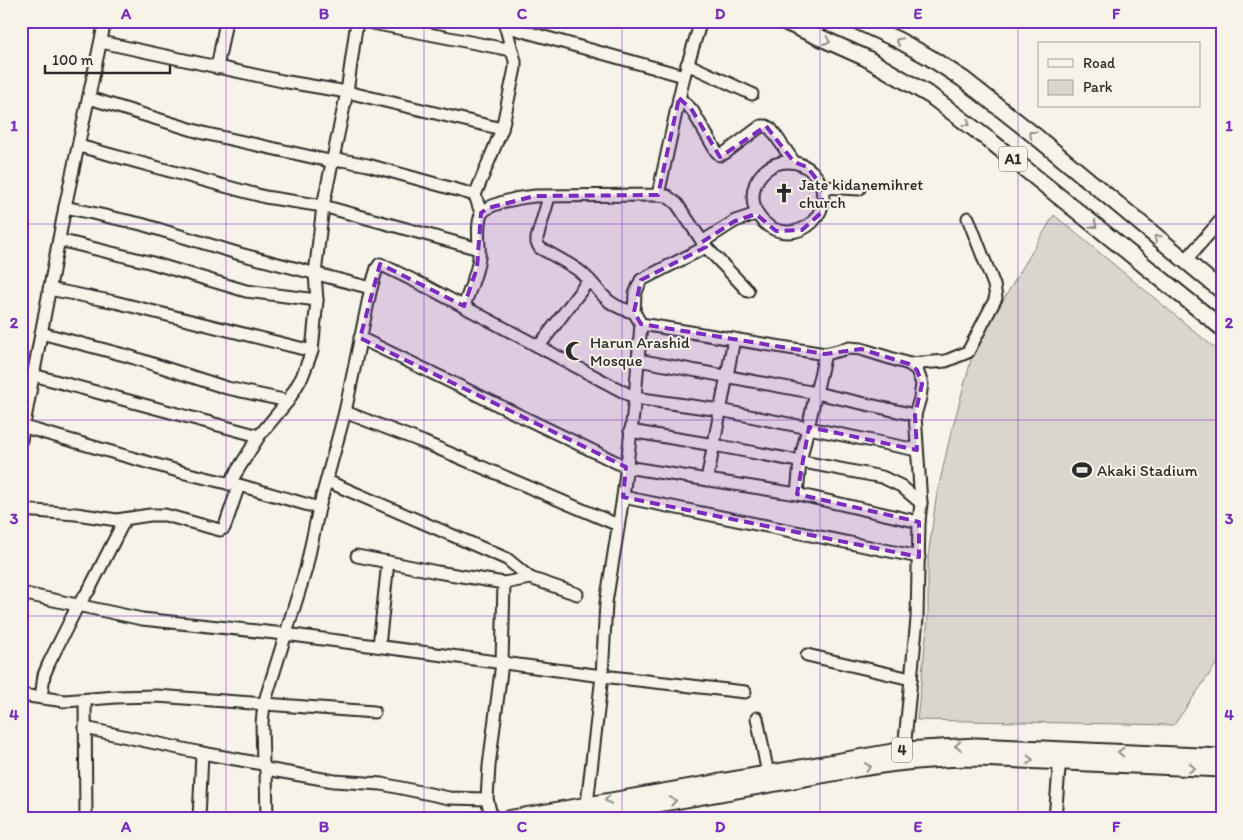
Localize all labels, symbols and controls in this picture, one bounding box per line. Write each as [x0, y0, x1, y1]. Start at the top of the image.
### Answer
text: A [120, 4, 132, 23]
text: B [319, 4, 330, 23]
text: C [517, 4, 528, 23]
text: D [715, 4, 726, 23]
text: E [914, 4, 923, 23]
text: F [1112, 4, 1121, 23]
one-way arrow [822, 35, 831, 45]
one-way arrow [895, 37, 904, 47]
scale bar [45, 42, 170, 74]
legend [1038, 42, 1200, 108]
text: 100 m [52, 51, 94, 69]
text: Road [1083, 54, 1116, 72]
text: Park [1083, 78, 1113, 96]
text: 1 [10, 116, 18, 135]
text: 1 [1225, 116, 1233, 135]
one-way arrow [961, 117, 971, 126]
one-way arrow [1029, 131, 1038, 139]
road number: A1 [999, 146, 1027, 172]
place label: Jate kidanemihret church [799, 175, 923, 212]
church icon: Jate kidanemihret church [773, 182, 795, 204]
one-way arrow [1088, 219, 1097, 228]
one-way arrow [1154, 235, 1163, 243]
text: 2 [10, 313, 19, 332]
text: 2 [1225, 313, 1234, 332]
place label: Harun Arashid Mosque [590, 333, 690, 370]
mosque icon: Harun Arashid Mosque [564, 340, 586, 362]
sports icon: Akaki Stadium [1071, 459, 1093, 481]
place label: Akaki Stadium [1097, 461, 1198, 480]
text: 3 [10, 509, 19, 528]
text: 3 [1225, 509, 1234, 528]
text: 4 [9, 705, 19, 724]
text: 4 [1224, 705, 1234, 724]
road number: 4 [892, 738, 912, 762]
one-way arrow [954, 741, 962, 752]
one-way arrow [1116, 747, 1124, 757]
one-way arrow [1026, 754, 1034, 765]
one-way arrow [864, 762, 872, 773]
one-way arrow [1188, 762, 1196, 773]
one-way arrow [603, 795, 612, 805]
one-way arrow [669, 797, 678, 807]
text: A [120, 817, 132, 836]
text: B [319, 817, 330, 836]
text: C [517, 817, 528, 836]
text: D [715, 817, 726, 836]
text: E [914, 817, 923, 836]
text: F [1112, 817, 1121, 836]

